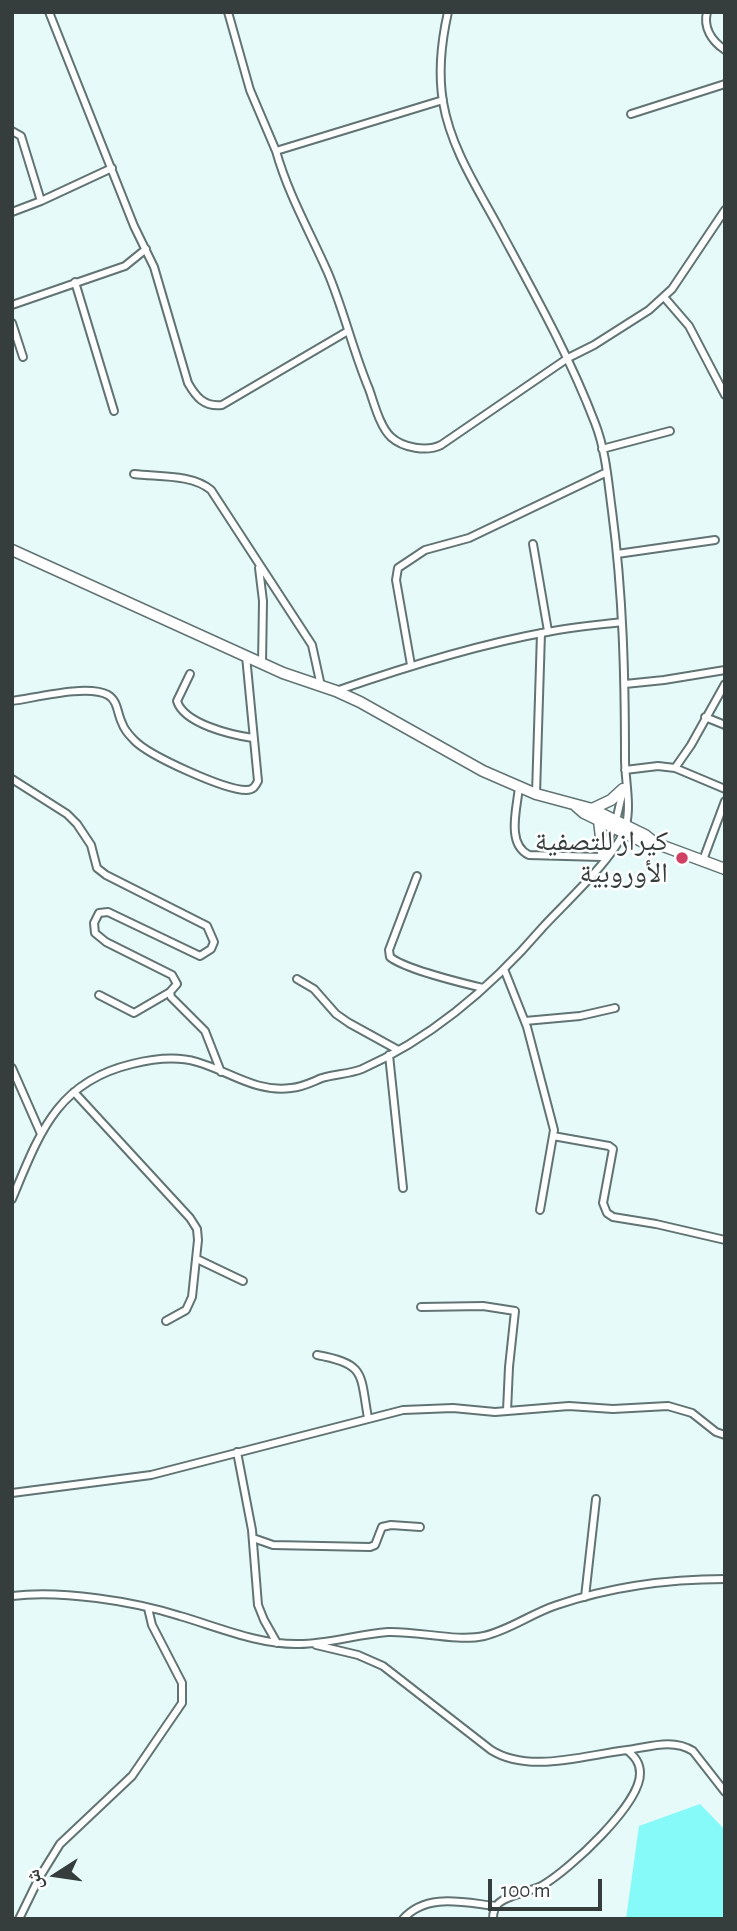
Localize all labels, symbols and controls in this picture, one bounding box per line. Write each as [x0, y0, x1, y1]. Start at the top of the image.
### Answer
place label: كيراز للتصفية الأوروبية [535, 825, 668, 891]
marker: كيراز للتصفية الأوروبية [674, 850, 690, 866]
north arrow [21, 1840, 91, 1910]
scale bar [492, 1864, 606, 1908]
text: ش [24, 1868, 46, 1891]
text: 100 m [501, 1880, 551, 1901]

